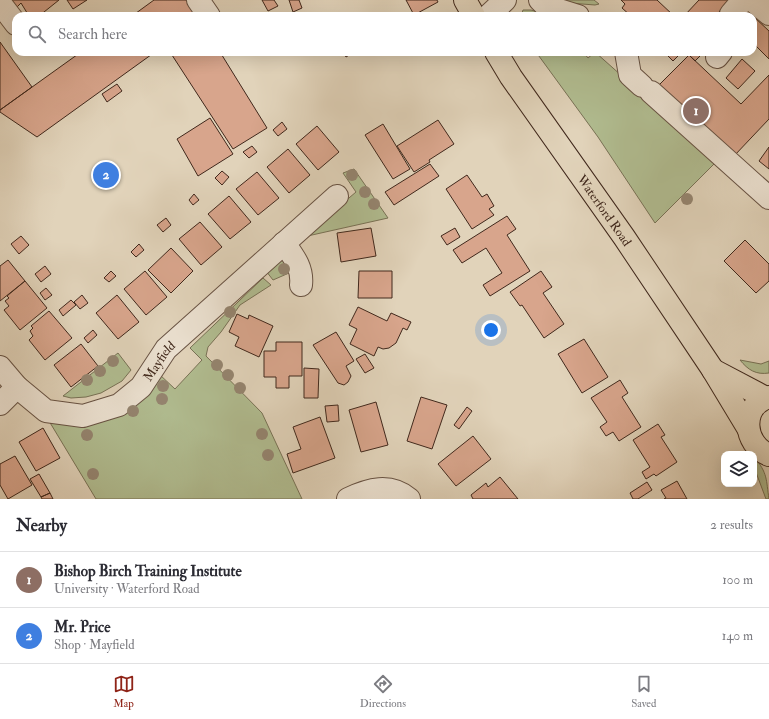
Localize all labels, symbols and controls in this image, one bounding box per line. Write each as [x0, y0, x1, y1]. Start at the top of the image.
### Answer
search box [12, 12, 757, 56]
icon: search [26, 23, 48, 45]
text: Search here [58, 25, 127, 44]
pin: 1 [683, 96, 709, 126]
pin: 2 [93, 160, 119, 190]
street label: Waterford Road [573, 171, 635, 250]
your location [481, 320, 501, 340]
street label: Mayfield [140, 337, 179, 385]
map controls [721, 451, 757, 487]
button: layers [721, 451, 757, 487]
text: Nearby [16, 515, 67, 536]
text: 2 results [710, 517, 753, 533]
text: Bishop Birch Training Institute [54, 562, 242, 581]
text: 1 [27, 572, 31, 588]
text: 100 m [722, 572, 753, 588]
text: University · Waterford Road [54, 581, 200, 597]
text: Mr. Price [54, 618, 110, 637]
text: 2 [26, 628, 32, 644]
text: 140 m [722, 628, 753, 644]
text: Shop · Mayfield [54, 637, 135, 653]
tab: Map [113, 673, 135, 710]
tab: Directions [360, 673, 406, 710]
tab: Saved [631, 673, 656, 710]

